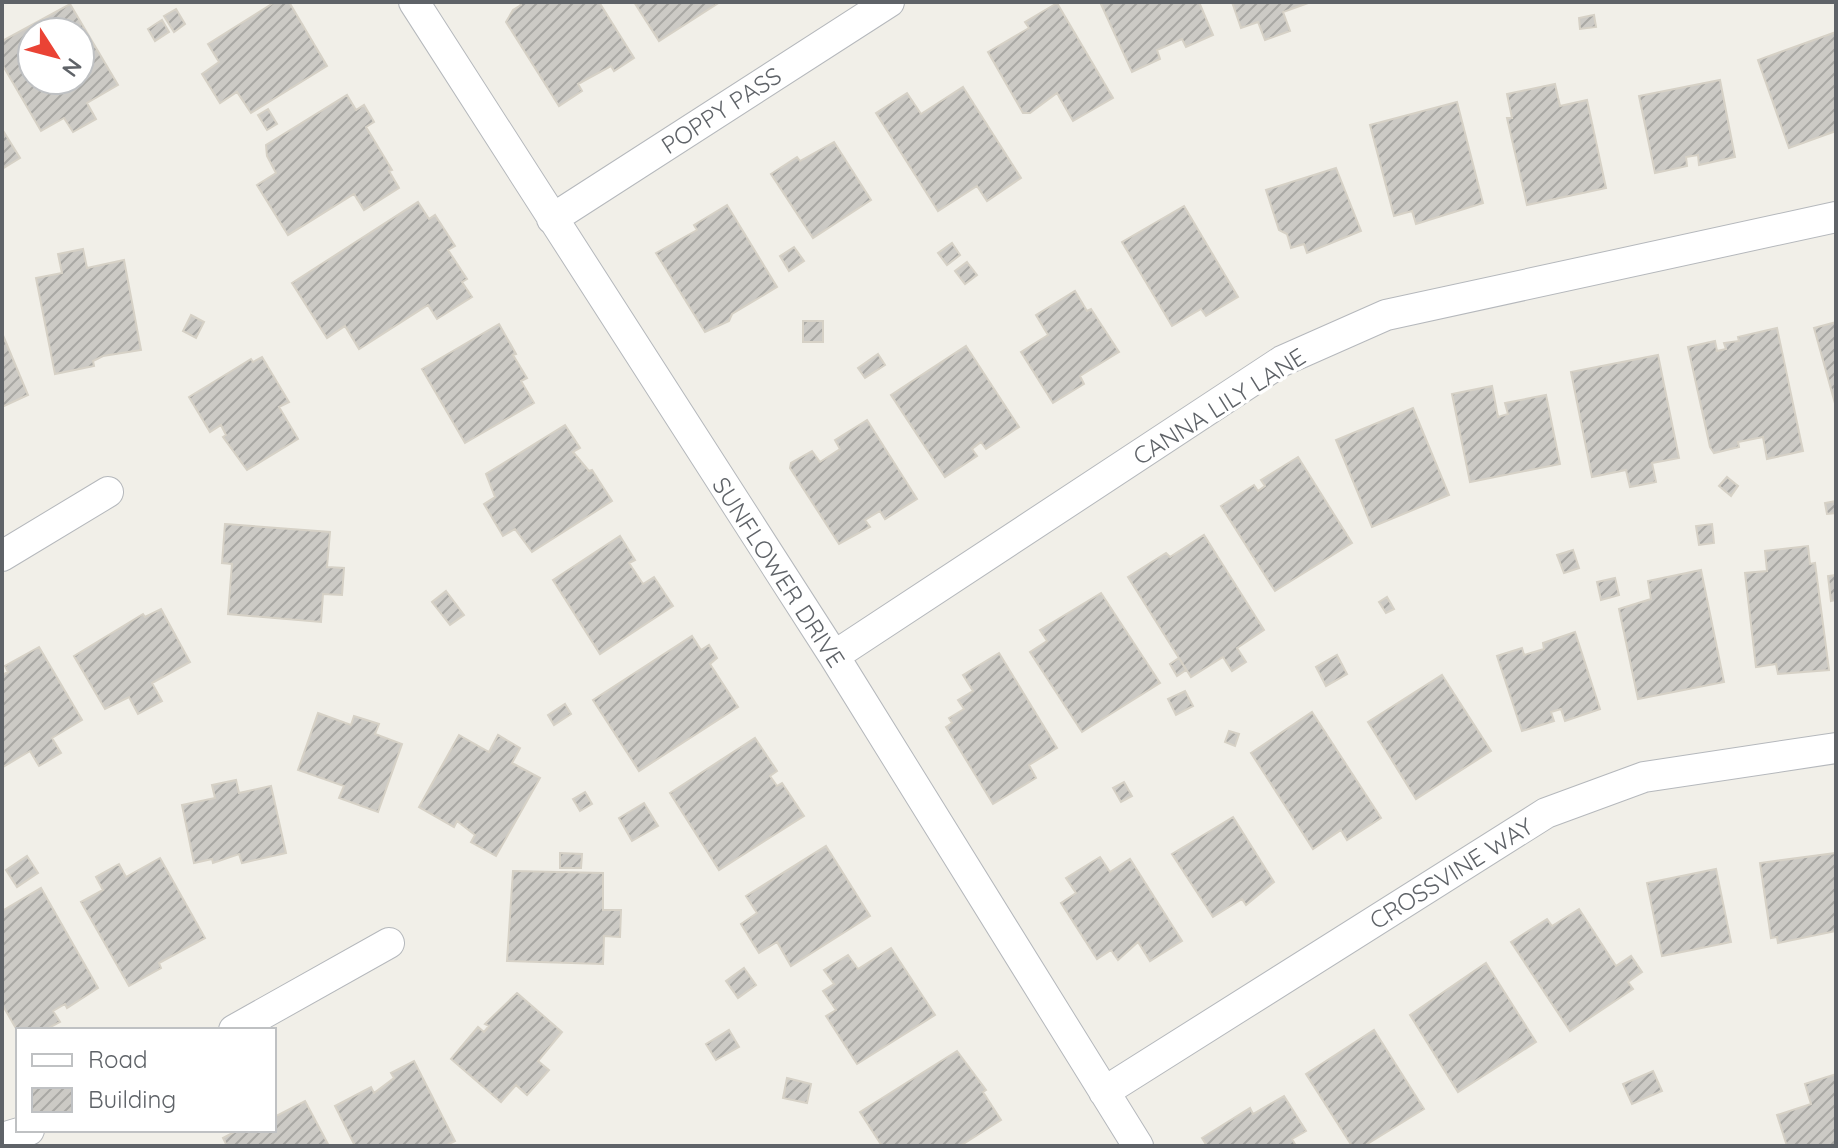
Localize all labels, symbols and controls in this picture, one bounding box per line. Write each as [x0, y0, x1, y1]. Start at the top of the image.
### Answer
north arrow [16, 16, 96, 96]
text: N [56, 53, 88, 83]
street label: POPPY PASS [655, 60, 787, 160]
street label: CANNA LILY LANE [1127, 341, 1311, 471]
street label: SUNFLOWER DRIVE [706, 471, 852, 673]
street label: CROSSVINE WAY [1364, 811, 1538, 935]
legend [16, 1028, 276, 1132]
text: Road [88, 1044, 148, 1074]
text: Building [88, 1084, 176, 1114]

